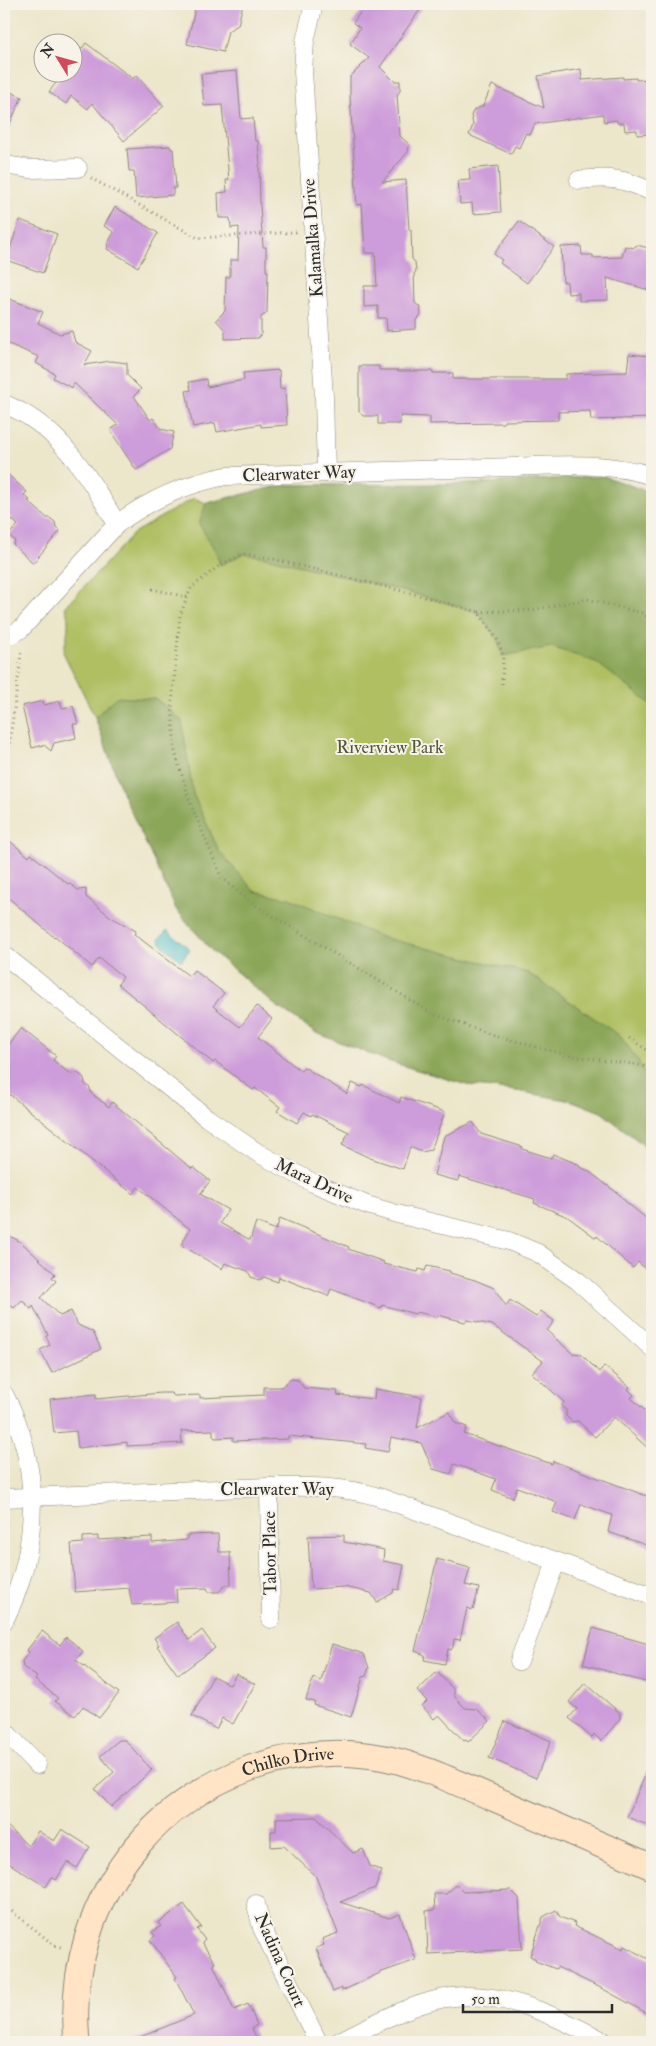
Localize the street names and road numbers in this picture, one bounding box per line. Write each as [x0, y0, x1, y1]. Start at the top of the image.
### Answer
street label: Kalamalka Drive [297, 177, 329, 298]
street label: Clearwater Way [242, 460, 357, 487]
street label: Mara Drive [271, 1153, 357, 1209]
street label: Clearwater Way [220, 1478, 335, 1501]
street label: Tabor Place [258, 1510, 282, 1595]
street label: Chilko Drive [238, 1742, 335, 1782]
street label: Nadina Court [249, 1909, 311, 2011]

